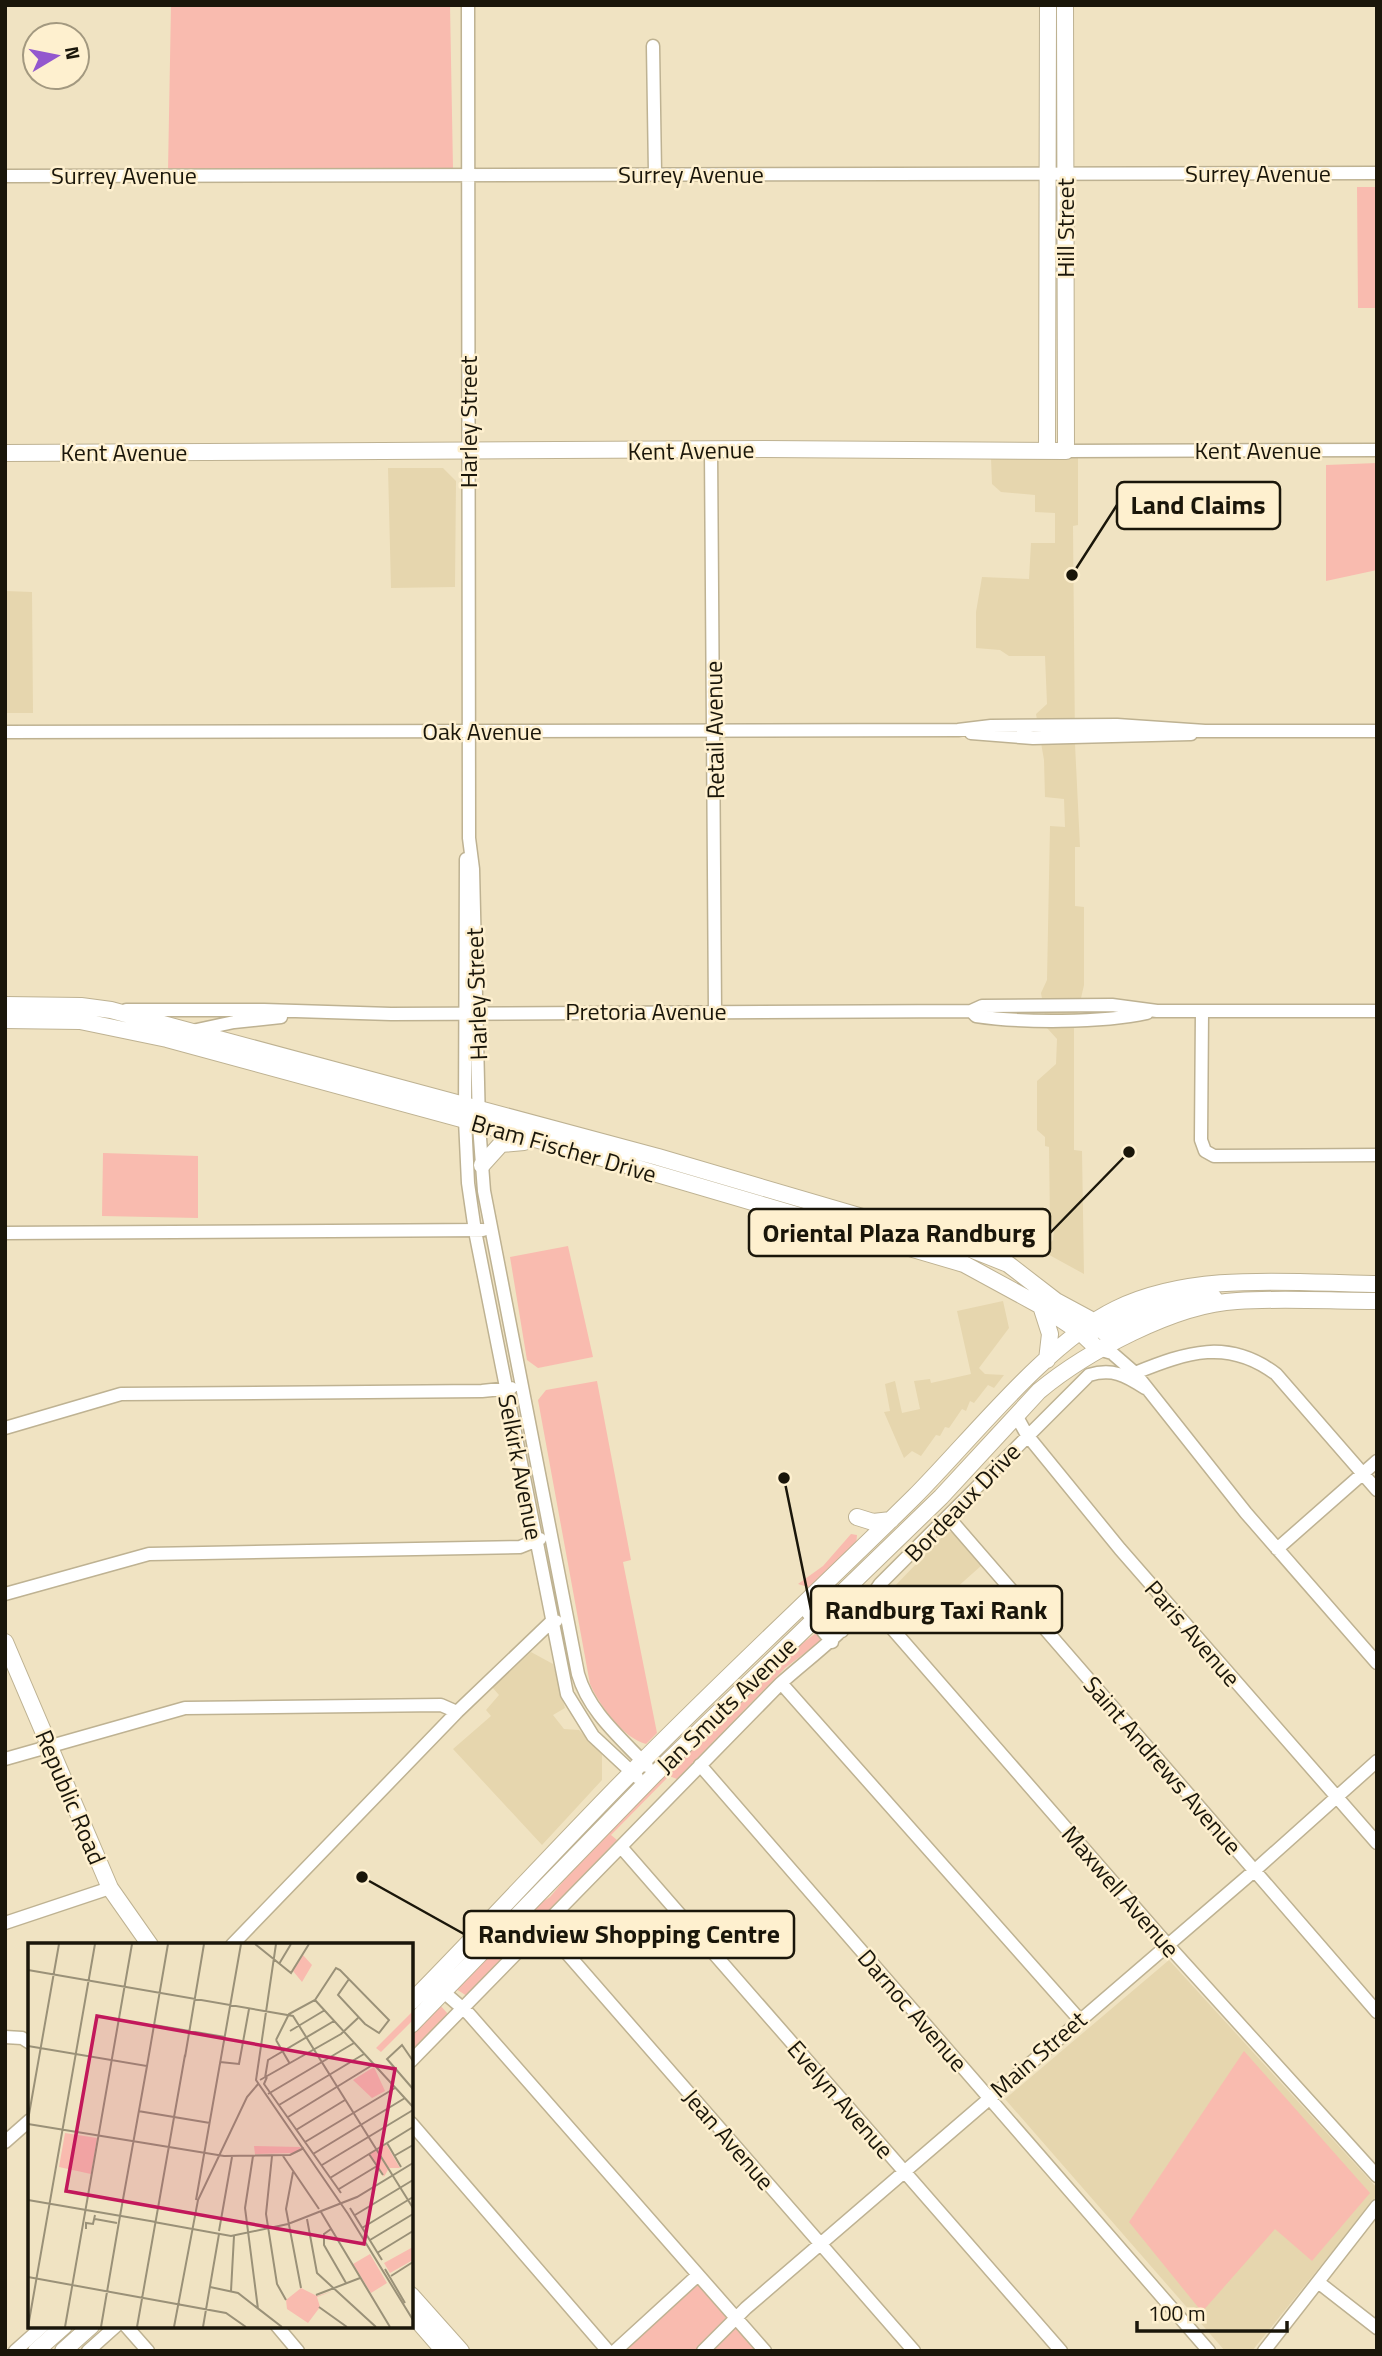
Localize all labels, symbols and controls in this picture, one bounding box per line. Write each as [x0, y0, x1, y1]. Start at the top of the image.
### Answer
north arrow [21, 21, 91, 91]
text: N [58, 44, 89, 62]
street label: Surrey Avenue [1185, 155, 1331, 191]
street label: Surrey Avenue [618, 156, 764, 192]
street label: Surrey Avenue [51, 157, 197, 193]
street label: Hill Street [1047, 178, 1083, 278]
street label: Harley Street [450, 355, 486, 488]
street label: Kent Avenue [627, 431, 755, 469]
street label: Kent Avenue [1194, 432, 1322, 468]
street label: Kent Avenue [60, 434, 188, 470]
callout: Land Claims [1117, 482, 1280, 529]
text: Land Claims [1130, 485, 1266, 524]
street label: Retail Avenue [695, 661, 733, 799]
street label: Oak Avenue [422, 713, 542, 749]
street label: Harley Street [456, 926, 496, 1061]
street label: Pretoria Avenue [565, 993, 727, 1029]
street label: Bram Fischer Drive [467, 1104, 661, 1192]
callout: Oriental Plaza Randburg [749, 1209, 1050, 1256]
text: Oriental Plaza Randburg [763, 1213, 1036, 1252]
street label: Selkirk Avenue [489, 1391, 553, 1543]
street label: Bordeaux Drive [896, 1434, 1028, 1570]
street label: Paris Avenue [1136, 1572, 1250, 1694]
callout: Randburg Taxi Rank [811, 1586, 1062, 1633]
text: Randburg Taxi Rank [825, 1590, 1048, 1629]
street label: Jan Smuts Avenue [648, 1629, 804, 1781]
street label: Saint Andrews Avenue [1075, 1668, 1251, 1862]
street label: Republic Road [26, 1724, 116, 1870]
street label: Maxwell Avenue [1053, 1817, 1189, 1965]
callout: Randview Shopping Centre [464, 1911, 794, 1958]
text: Randview Shopping Centre [478, 1914, 780, 1953]
street label: Darnoc Avenue [849, 1941, 977, 2079]
inset map [28, 1943, 413, 2328]
street label: Main Street [982, 2002, 1095, 2106]
street label: Evelyn Avenue [779, 2032, 903, 2166]
street label: Jean Avenue [675, 2080, 783, 2198]
scale bar [1137, 2290, 1288, 2334]
text: 100 m [1148, 2297, 1205, 2329]

